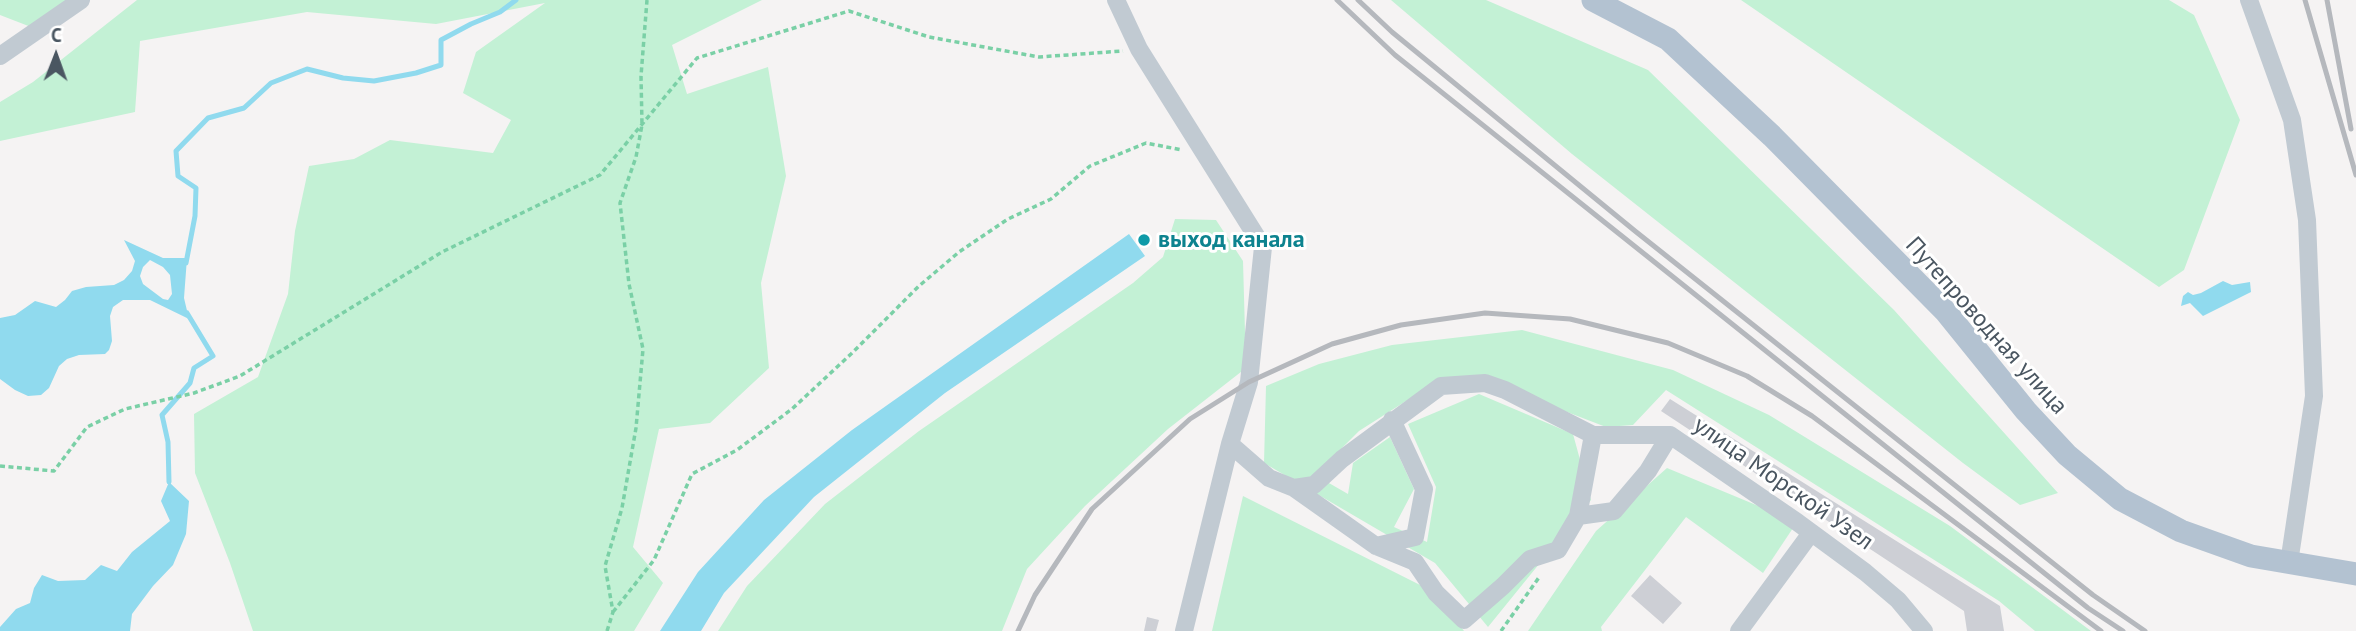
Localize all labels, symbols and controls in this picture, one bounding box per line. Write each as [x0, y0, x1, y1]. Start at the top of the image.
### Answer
north arrow [21, 21, 91, 91]
text: С [51, 23, 62, 47]
place label: выход канала [1158, 226, 1305, 254]
street label: Путепроводная улица [1899, 231, 2073, 421]
marker: выход канала [1136, 232, 1152, 248]
street label: улица Морской Узел [1687, 411, 1879, 557]

